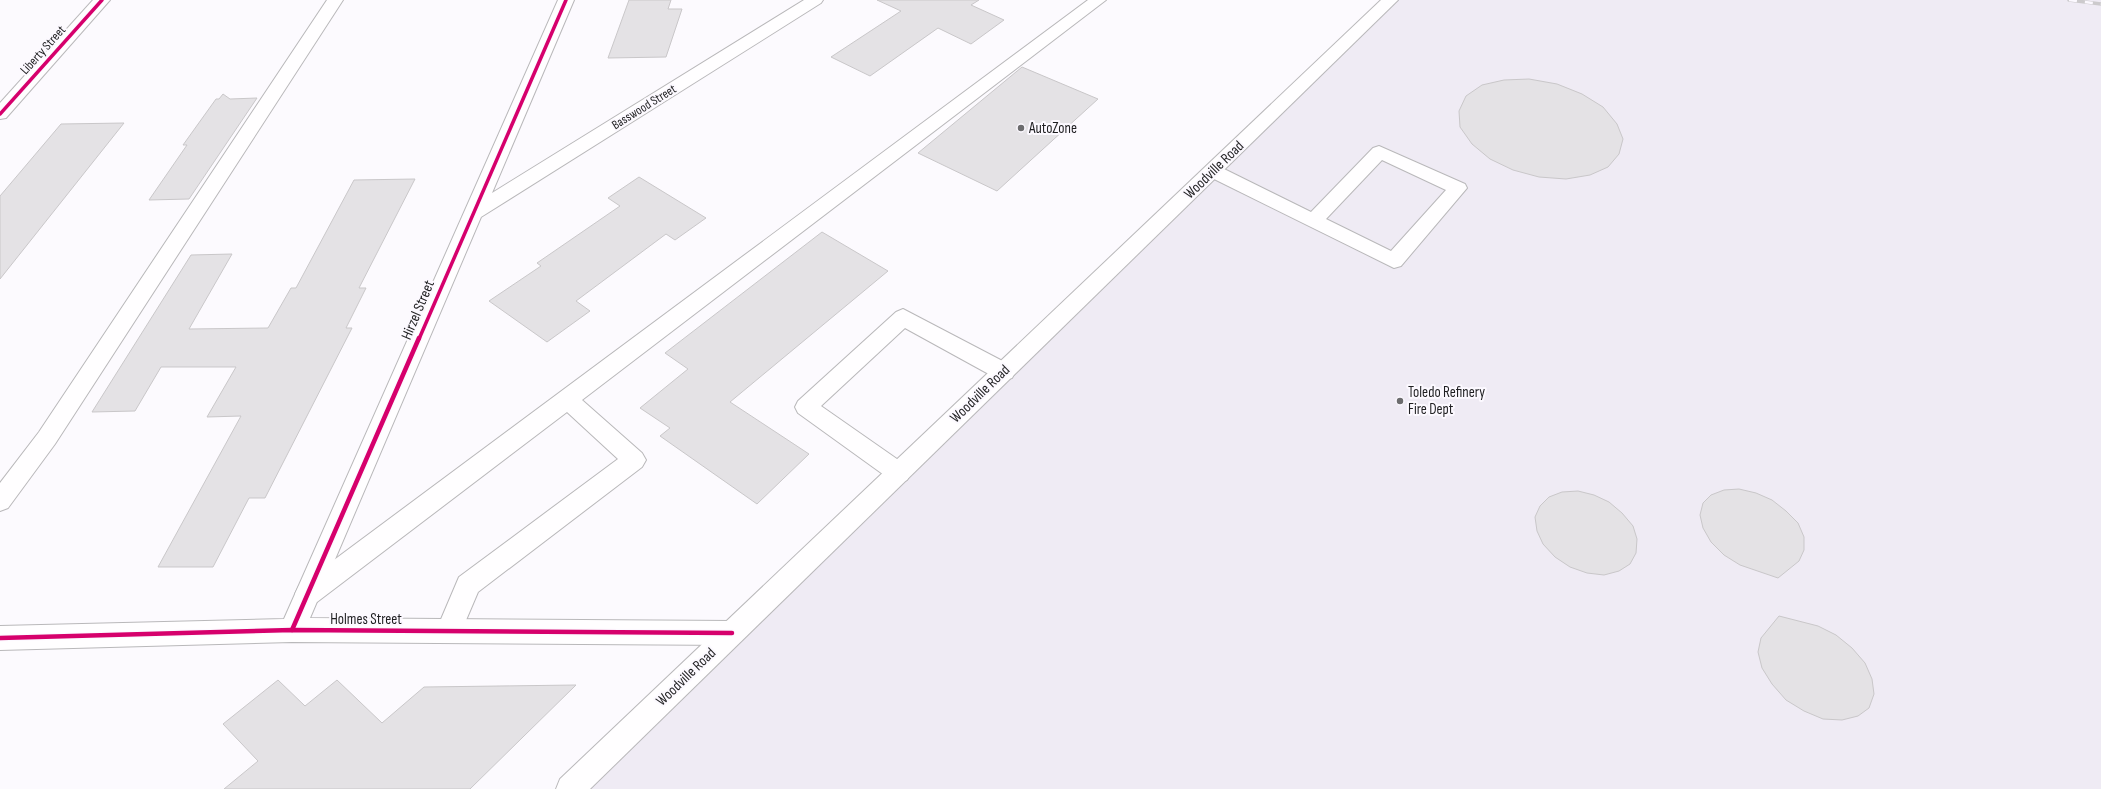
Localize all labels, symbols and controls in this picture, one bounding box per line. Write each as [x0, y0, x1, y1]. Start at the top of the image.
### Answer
street label: Liberty Street [17, 22, 69, 78]
street label: Basswood Street [609, 81, 679, 133]
place label: AutoZone [1028, 119, 1077, 138]
marker: AutoZone [1016, 123, 1026, 133]
street label: Woodville Road [1180, 137, 1248, 203]
street label: Hirzel Street [397, 277, 439, 343]
street label: Woodville Road [946, 361, 1014, 427]
place label: Toledo Refinery Fire Dept [1408, 383, 1485, 419]
marker: Toledo Refinery Fire Dept [1395, 396, 1405, 406]
street label: Holmes Street [330, 610, 402, 629]
street label: Woodville Road [652, 644, 720, 710]

